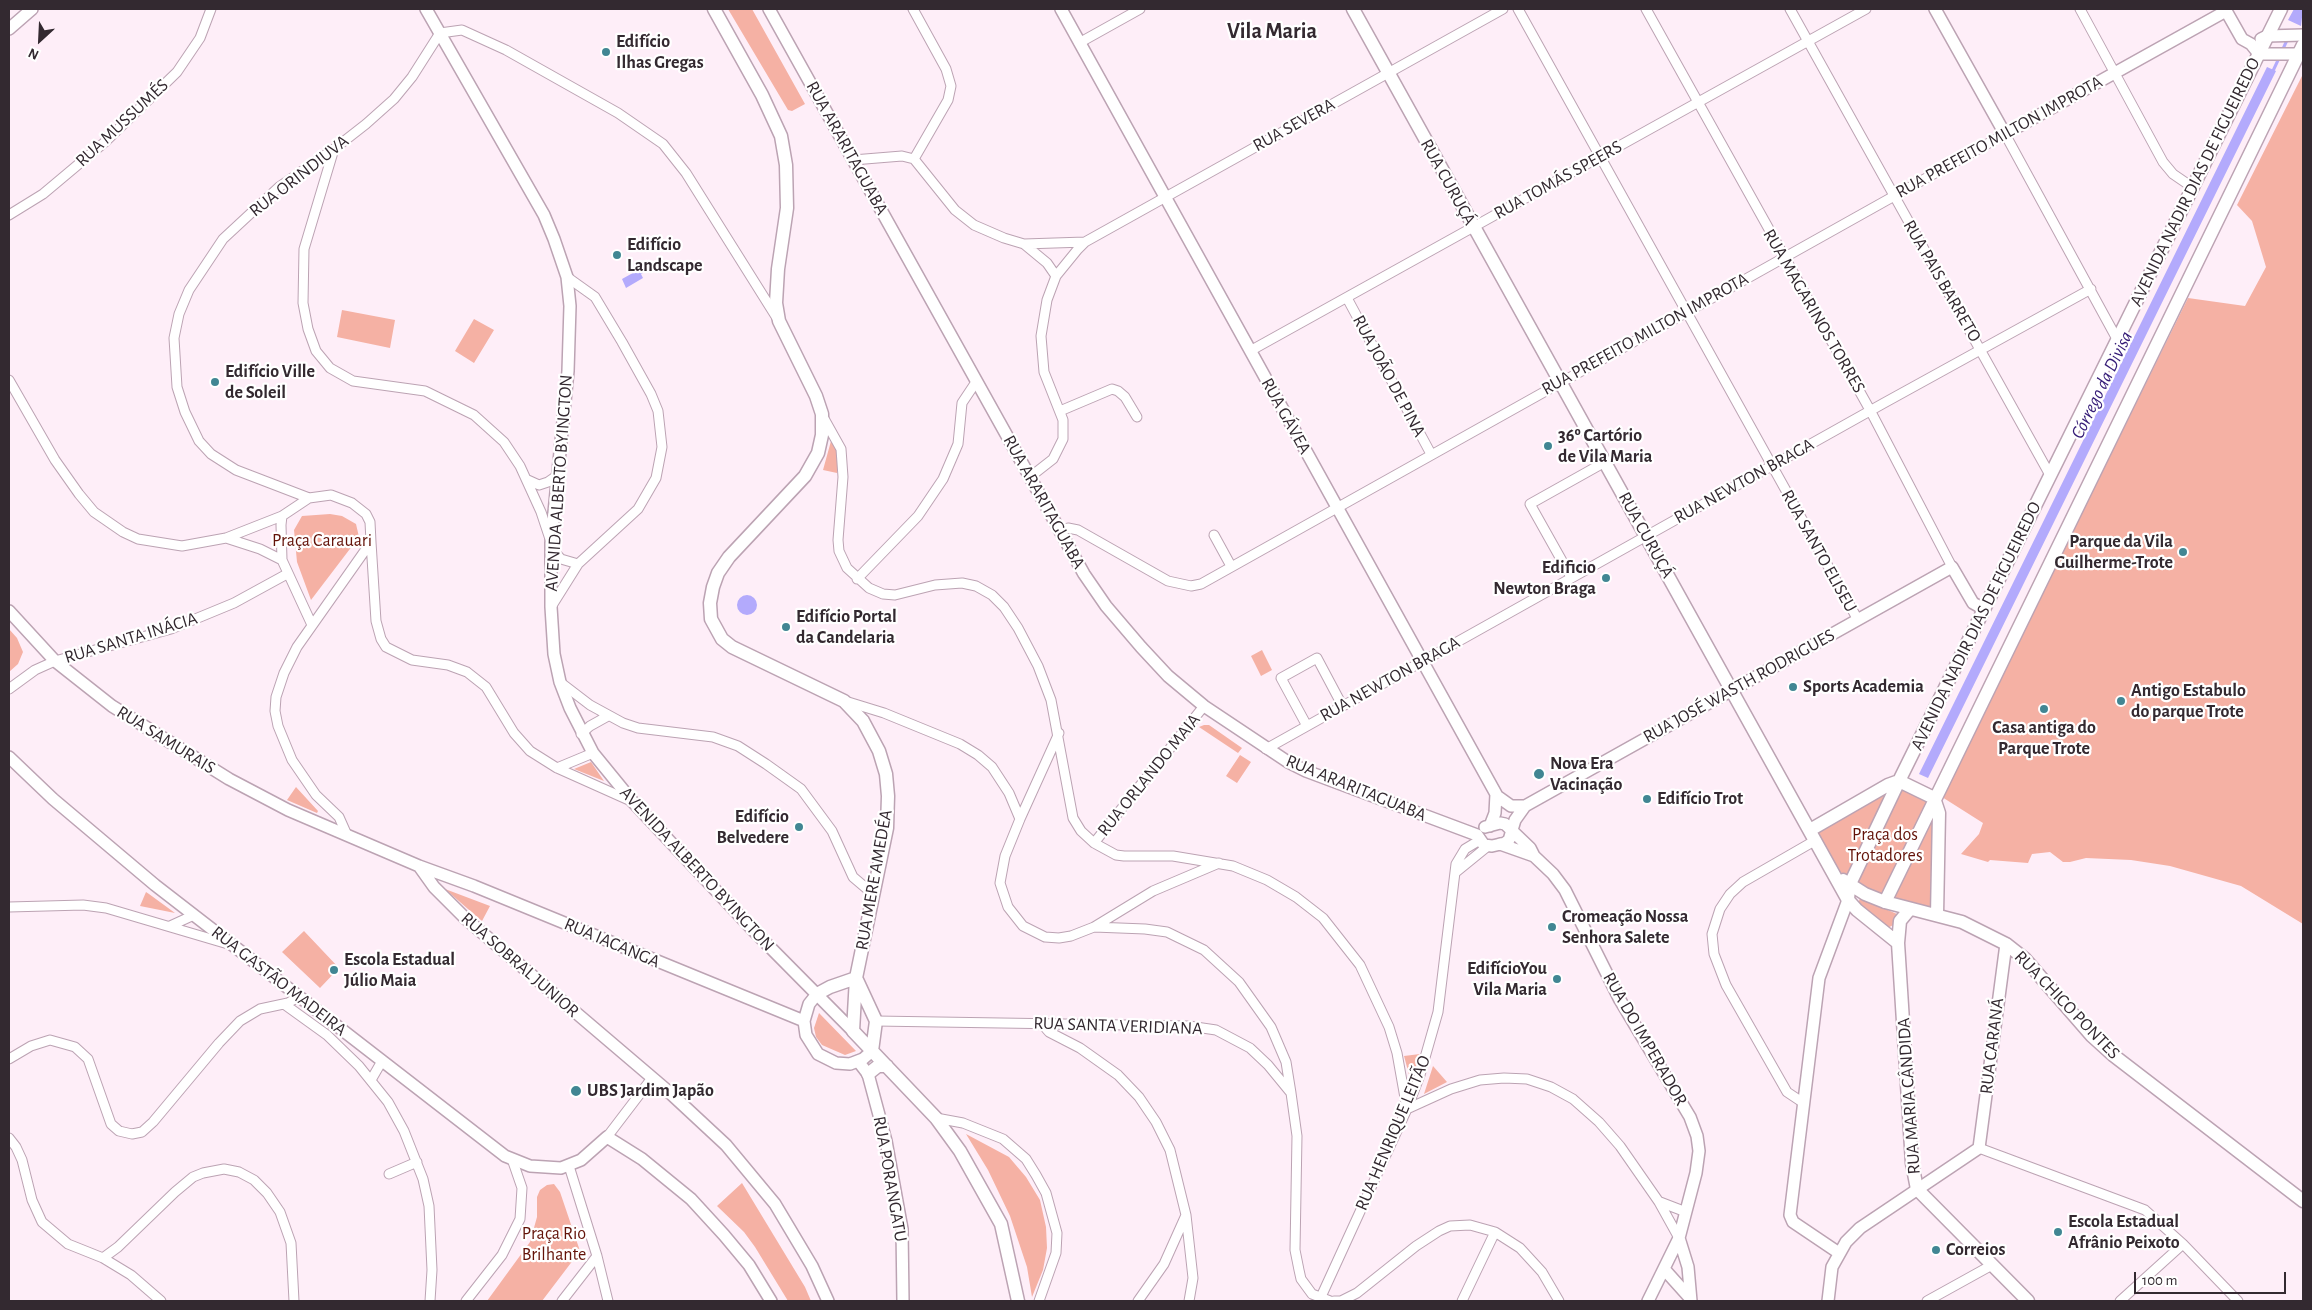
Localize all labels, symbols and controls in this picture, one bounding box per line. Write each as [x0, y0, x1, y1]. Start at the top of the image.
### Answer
north arrow [15, 15, 65, 65]
district label: Vila Maria [1227, 18, 1317, 44]
place label: Edifício Ilhas Gregas [616, 31, 704, 74]
text: N [26, 45, 41, 62]
marker: Edifício Ilhas Gregas [600, 46, 612, 58]
street label: AVENIDA NADIR DIAS DE FIGUEIREDO [2125, 54, 2265, 310]
street label: RUA PREFEITO MILTON IMPROTA [1892, 71, 2106, 203]
street label: RUA MUSSUMÉS [71, 74, 173, 172]
street label: RUA ARARITAGUABA [801, 77, 893, 219]
street label: RUA SEVERA [1249, 94, 1339, 156]
street label: RUA ORINDIUVA [245, 130, 353, 222]
street label: RUA CURUÇÁ [1415, 135, 1481, 229]
street label: RUA TOMÁS SPEERS [1490, 136, 1626, 224]
street label: RUA PAIS BARRETO [1898, 216, 1986, 346]
street label: RUA MAGARINOS TORRES [1758, 225, 1870, 397]
place label: Edifício Landscape [627, 234, 702, 276]
marker: Edifício Landscape [611, 249, 623, 261]
street label: RUA PREFEITO MILTON IMPROTA [1538, 268, 1752, 400]
street label: RUA JOÃO DE PINA [1348, 311, 1430, 441]
water label: Córrego da Divisa [2066, 327, 2138, 443]
place label: Edifício Ville de Soleil [225, 361, 315, 404]
street label: AVENIDA ALBERTO BYINGTON [541, 374, 577, 592]
street label: RUA GÁVEA [1256, 374, 1316, 458]
marker: Edifício Ville de Soleil [209, 376, 221, 388]
place label: 36º Cartório de Vila Maria [1558, 425, 1652, 468]
street label: RUA ARARITAGUABA [998, 431, 1090, 573]
street label: RUA NEWTON BRAGA [1670, 434, 1818, 528]
marker: 36º Cartório de Vila Maria [1542, 440, 1554, 452]
street label: RUA SANTO ELISEU [1776, 486, 1862, 616]
street label: RUA CURUÇÁ [1613, 488, 1679, 582]
street label: AVENIDA NADIR DIAS DE FIGUEIREDO [1906, 498, 2046, 754]
park label: Praça Carauari [272, 530, 372, 552]
place label: Parque da Vila Guilherme-Trote [2054, 531, 2173, 574]
marker: Parque da Vila Guilherme-Trote [2177, 546, 2189, 558]
place label: Edificio Newton Braga [1493, 557, 1596, 600]
marker: Edificio Newton Braga [1600, 572, 1612, 584]
place label: Edifício Portal da Candelaria [796, 606, 897, 649]
street label: RUA SANTA INÁCIA [62, 608, 200, 668]
marker: Edifício Portal da Candelaria [780, 621, 792, 633]
street label: RUA JOSÉ WASTH RODRIGUES [1639, 624, 1839, 748]
street label: RUA NEWTON BRAGA [1316, 632, 1464, 726]
place label: Sports Academia [1803, 676, 1924, 698]
place label: Antigo Estabulo do parque Trote [2131, 680, 2246, 722]
marker: Sports Academia [1787, 681, 1799, 693]
marker: Antigo Estabulo do parque Trote [2115, 695, 2127, 707]
street label: RUA SAMURAIS [113, 701, 219, 779]
marker: Casa antiga do Parque Trote [2038, 703, 2050, 715]
street label: RUA ORLANDO MAIA [1093, 709, 1205, 841]
place label: Casa antiga do Parque Trote [1992, 717, 2096, 760]
street label: RUA ARARITAGUABA [1283, 750, 1429, 826]
place label: Nova Era Vacinação [1550, 753, 1622, 796]
marker: Nova Era Vacinação [1532, 767, 1546, 781]
street label: AVENIDA ALBERTO BYINGTON [615, 782, 779, 956]
place label: Edifício Trot [1657, 788, 1743, 810]
marker: Edifício Trot [1641, 793, 1653, 805]
place label: Edifício Belvedere [717, 806, 789, 849]
street label: RUA MERE AMEDÉA [851, 808, 897, 952]
marker: Edifício Belvedere [793, 821, 805, 833]
park label: Praça dos Trotadores [1847, 824, 1923, 866]
place label: Cromeação Nossa Senhora Salete [1562, 906, 1688, 949]
street label: RUA SOBRAL JUNIOR [457, 908, 583, 1022]
street label: RUA IACANGA [561, 913, 663, 973]
street label: RUA GASTÃO MADEIRA [207, 921, 351, 1041]
marker: Cromeação Nossa Senhora Salete [1546, 921, 1558, 933]
street label: RUA CHICO PONTES [2010, 946, 2124, 1064]
place label: Escola Estadual Júlio Maia [344, 949, 455, 992]
place label: EdifícioYou Vila Maria [1467, 958, 1547, 1001]
marker: Escola Estadual Júlio Maia [328, 964, 340, 976]
street label: RUA DO IMPERADOR [1598, 968, 1692, 1110]
marker: EdifícioYou Vila Maria [1551, 973, 1563, 985]
street label: RUA CARANÁ [1975, 997, 2009, 1095]
street label: RUA SANTA VERIDIANA [1033, 1012, 1203, 1040]
street label: RUA MARIA CÂNDIDA [1893, 1017, 1925, 1175]
street label: RUA HENRIQUE LEITÃO [1351, 1052, 1435, 1214]
place label: UBS Jardim Japão [587, 1080, 714, 1102]
marker: UBS Jardim Japão [569, 1084, 583, 1098]
street label: RUA PORANGATU [868, 1114, 912, 1244]
place label: Escola Estadual Afrânio Peixoto [2068, 1211, 2180, 1254]
park label: Praça Rio Brilhante [522, 1223, 586, 1266]
marker: Escola Estadual Afrânio Peixoto [2052, 1226, 2064, 1238]
place label: Correios [1946, 1239, 2005, 1261]
marker: Correios [1930, 1244, 1942, 1256]
scale bar [2137, 1262, 2290, 1294]
text: 100 m [2142, 1273, 2177, 1288]

